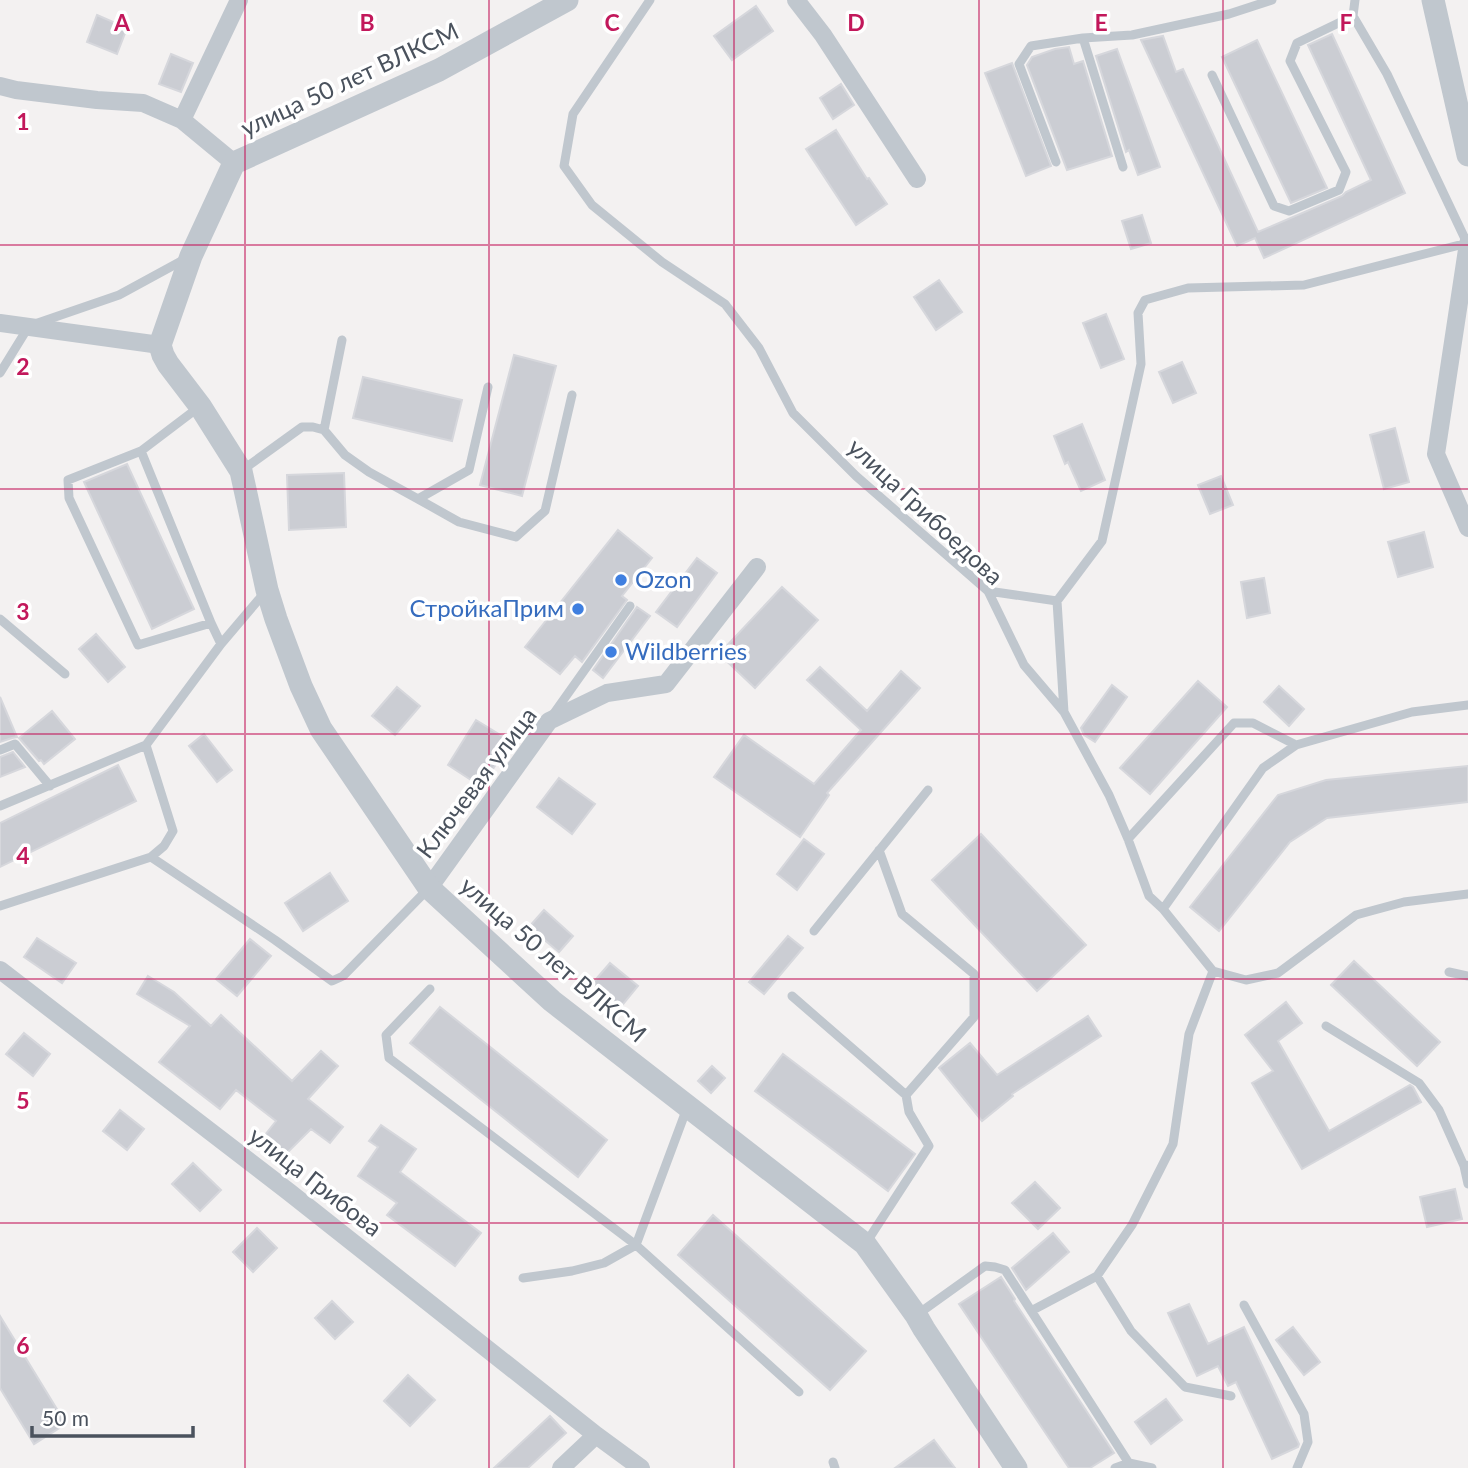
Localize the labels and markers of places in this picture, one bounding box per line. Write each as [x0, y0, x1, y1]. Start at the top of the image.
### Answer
place label: Ozon [635, 564, 692, 593]
marker: Ozon [613, 572, 629, 588]
place label: СтройкаПрим [409, 593, 564, 622]
marker: СтройкаПрим [570, 601, 586, 617]
place label: Wildberries [625, 636, 747, 665]
marker: Wildberries [603, 644, 619, 660]

